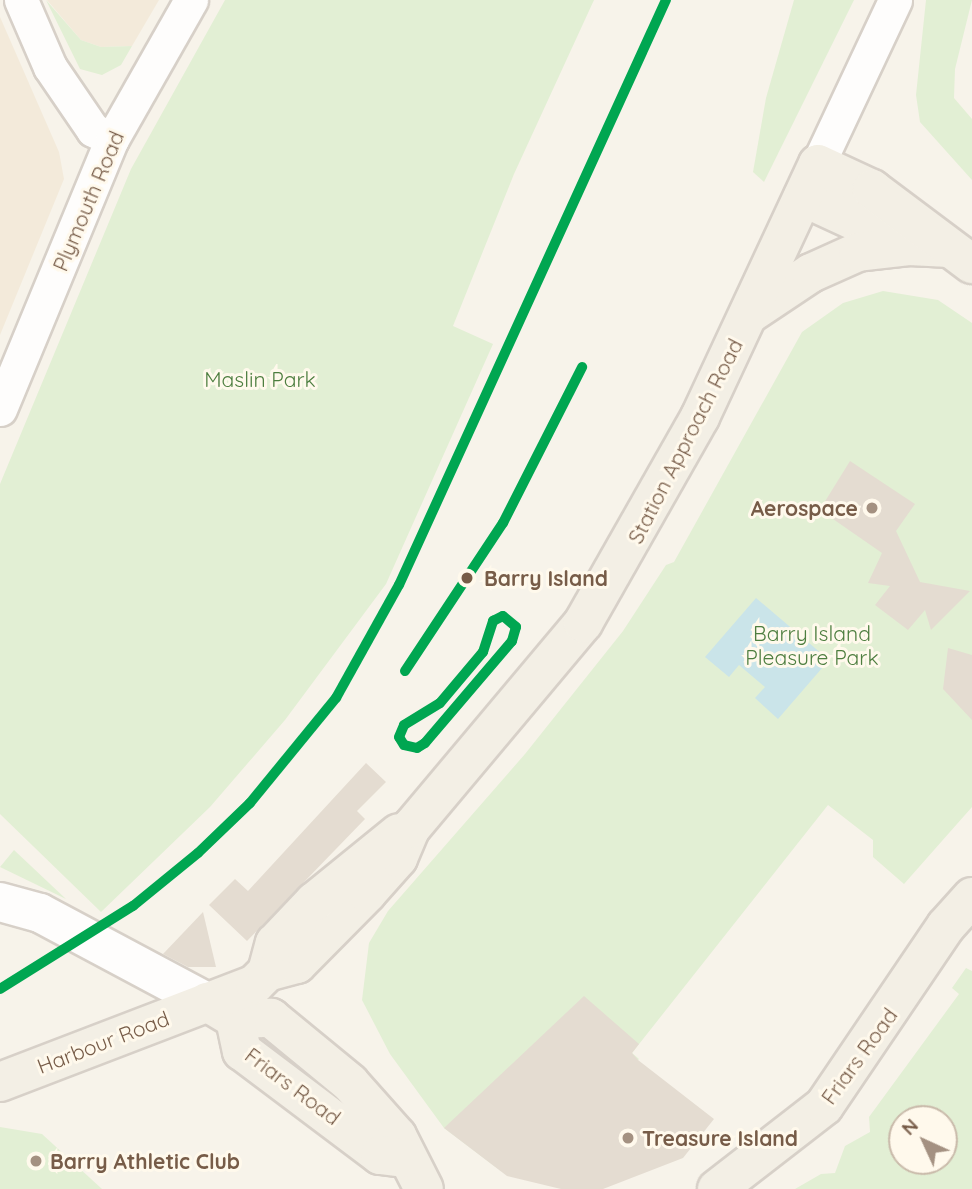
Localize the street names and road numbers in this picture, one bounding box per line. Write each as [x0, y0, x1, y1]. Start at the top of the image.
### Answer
street label: Plymouth Road [47, 127, 129, 275]
street label: Station Approach Road [622, 334, 748, 548]
street label: Friars Road [816, 1003, 902, 1109]
street label: Harbour Road [34, 1005, 172, 1079]
street label: Friars Road [240, 1042, 346, 1130]

